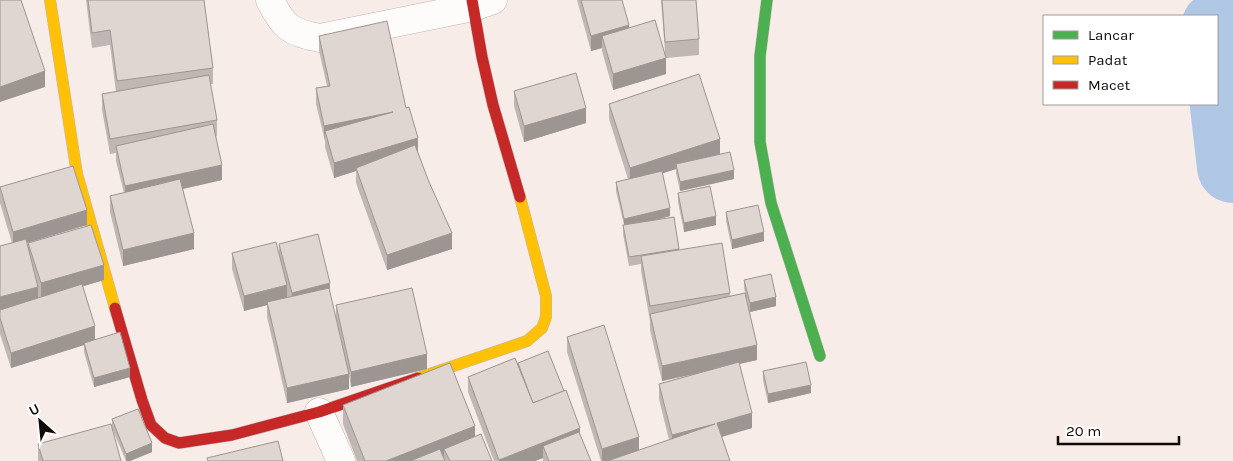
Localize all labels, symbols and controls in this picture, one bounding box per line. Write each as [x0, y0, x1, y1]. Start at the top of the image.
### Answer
legend [1043, 15, 1218, 105]
text: Lancar [1088, 26, 1134, 44]
text: Padat [1088, 51, 1128, 69]
text: Macet [1088, 76, 1130, 94]
north arrow [15, 396, 65, 446]
text: U [26, 400, 42, 420]
scale bar [1058, 414, 1179, 446]
text: 20 m [1066, 422, 1101, 440]

